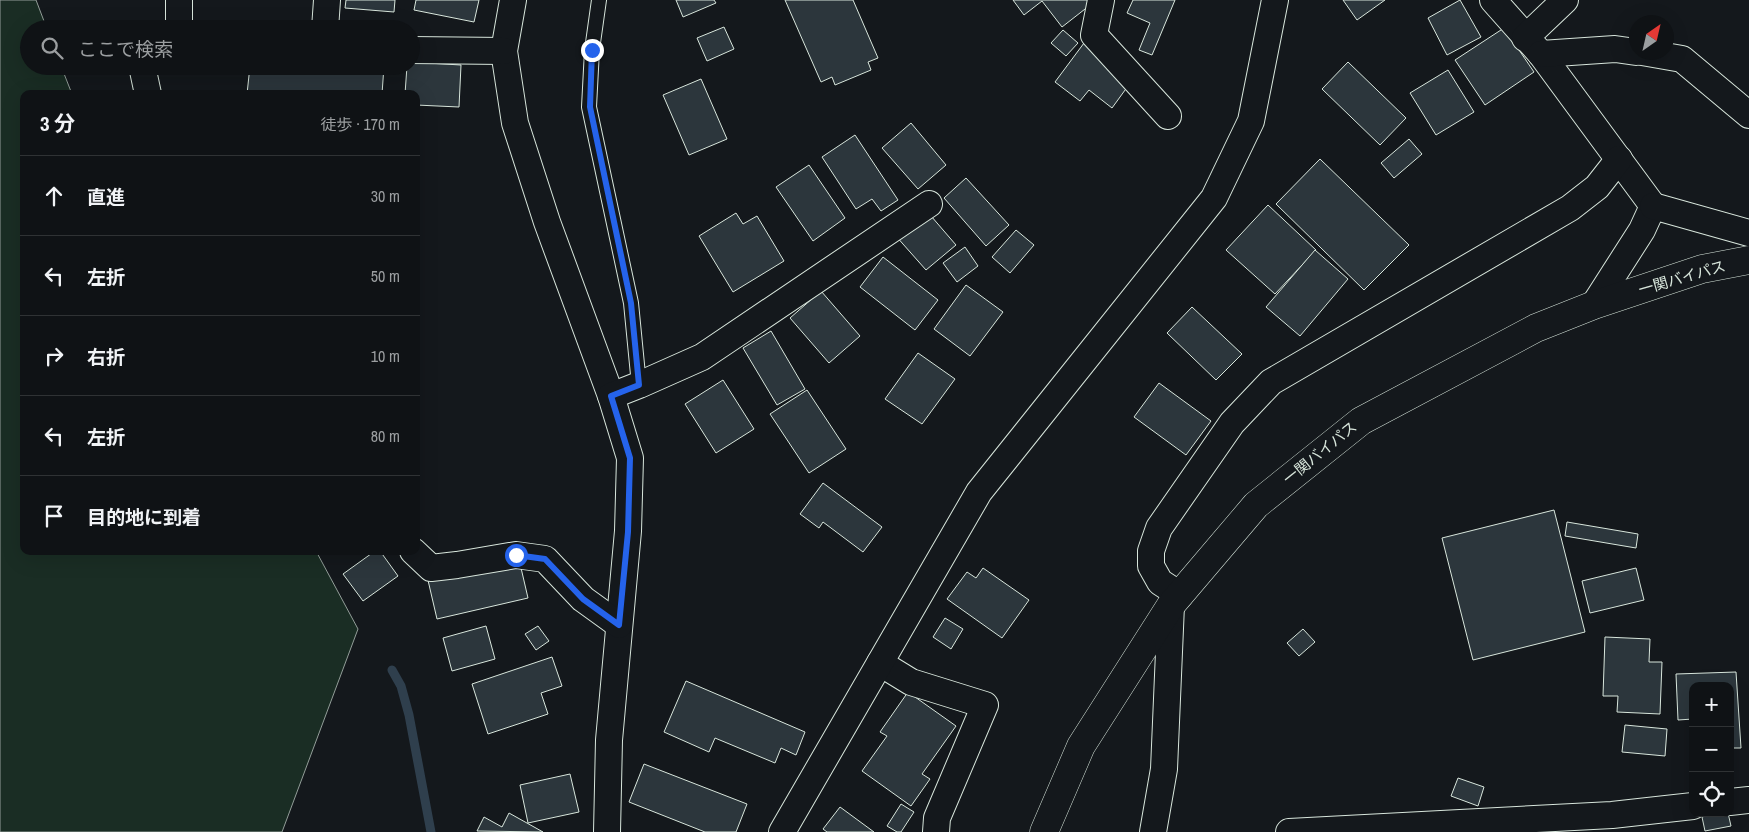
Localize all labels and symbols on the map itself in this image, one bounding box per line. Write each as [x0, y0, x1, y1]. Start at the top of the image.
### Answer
north arrow [1629, 15, 1674, 60]
route end [581, 39, 604, 62]
street label: 一関バイパス [1636, 255, 1728, 300]
street label: 一関バイパス [1278, 416, 1361, 489]
route start [505, 544, 528, 567]

